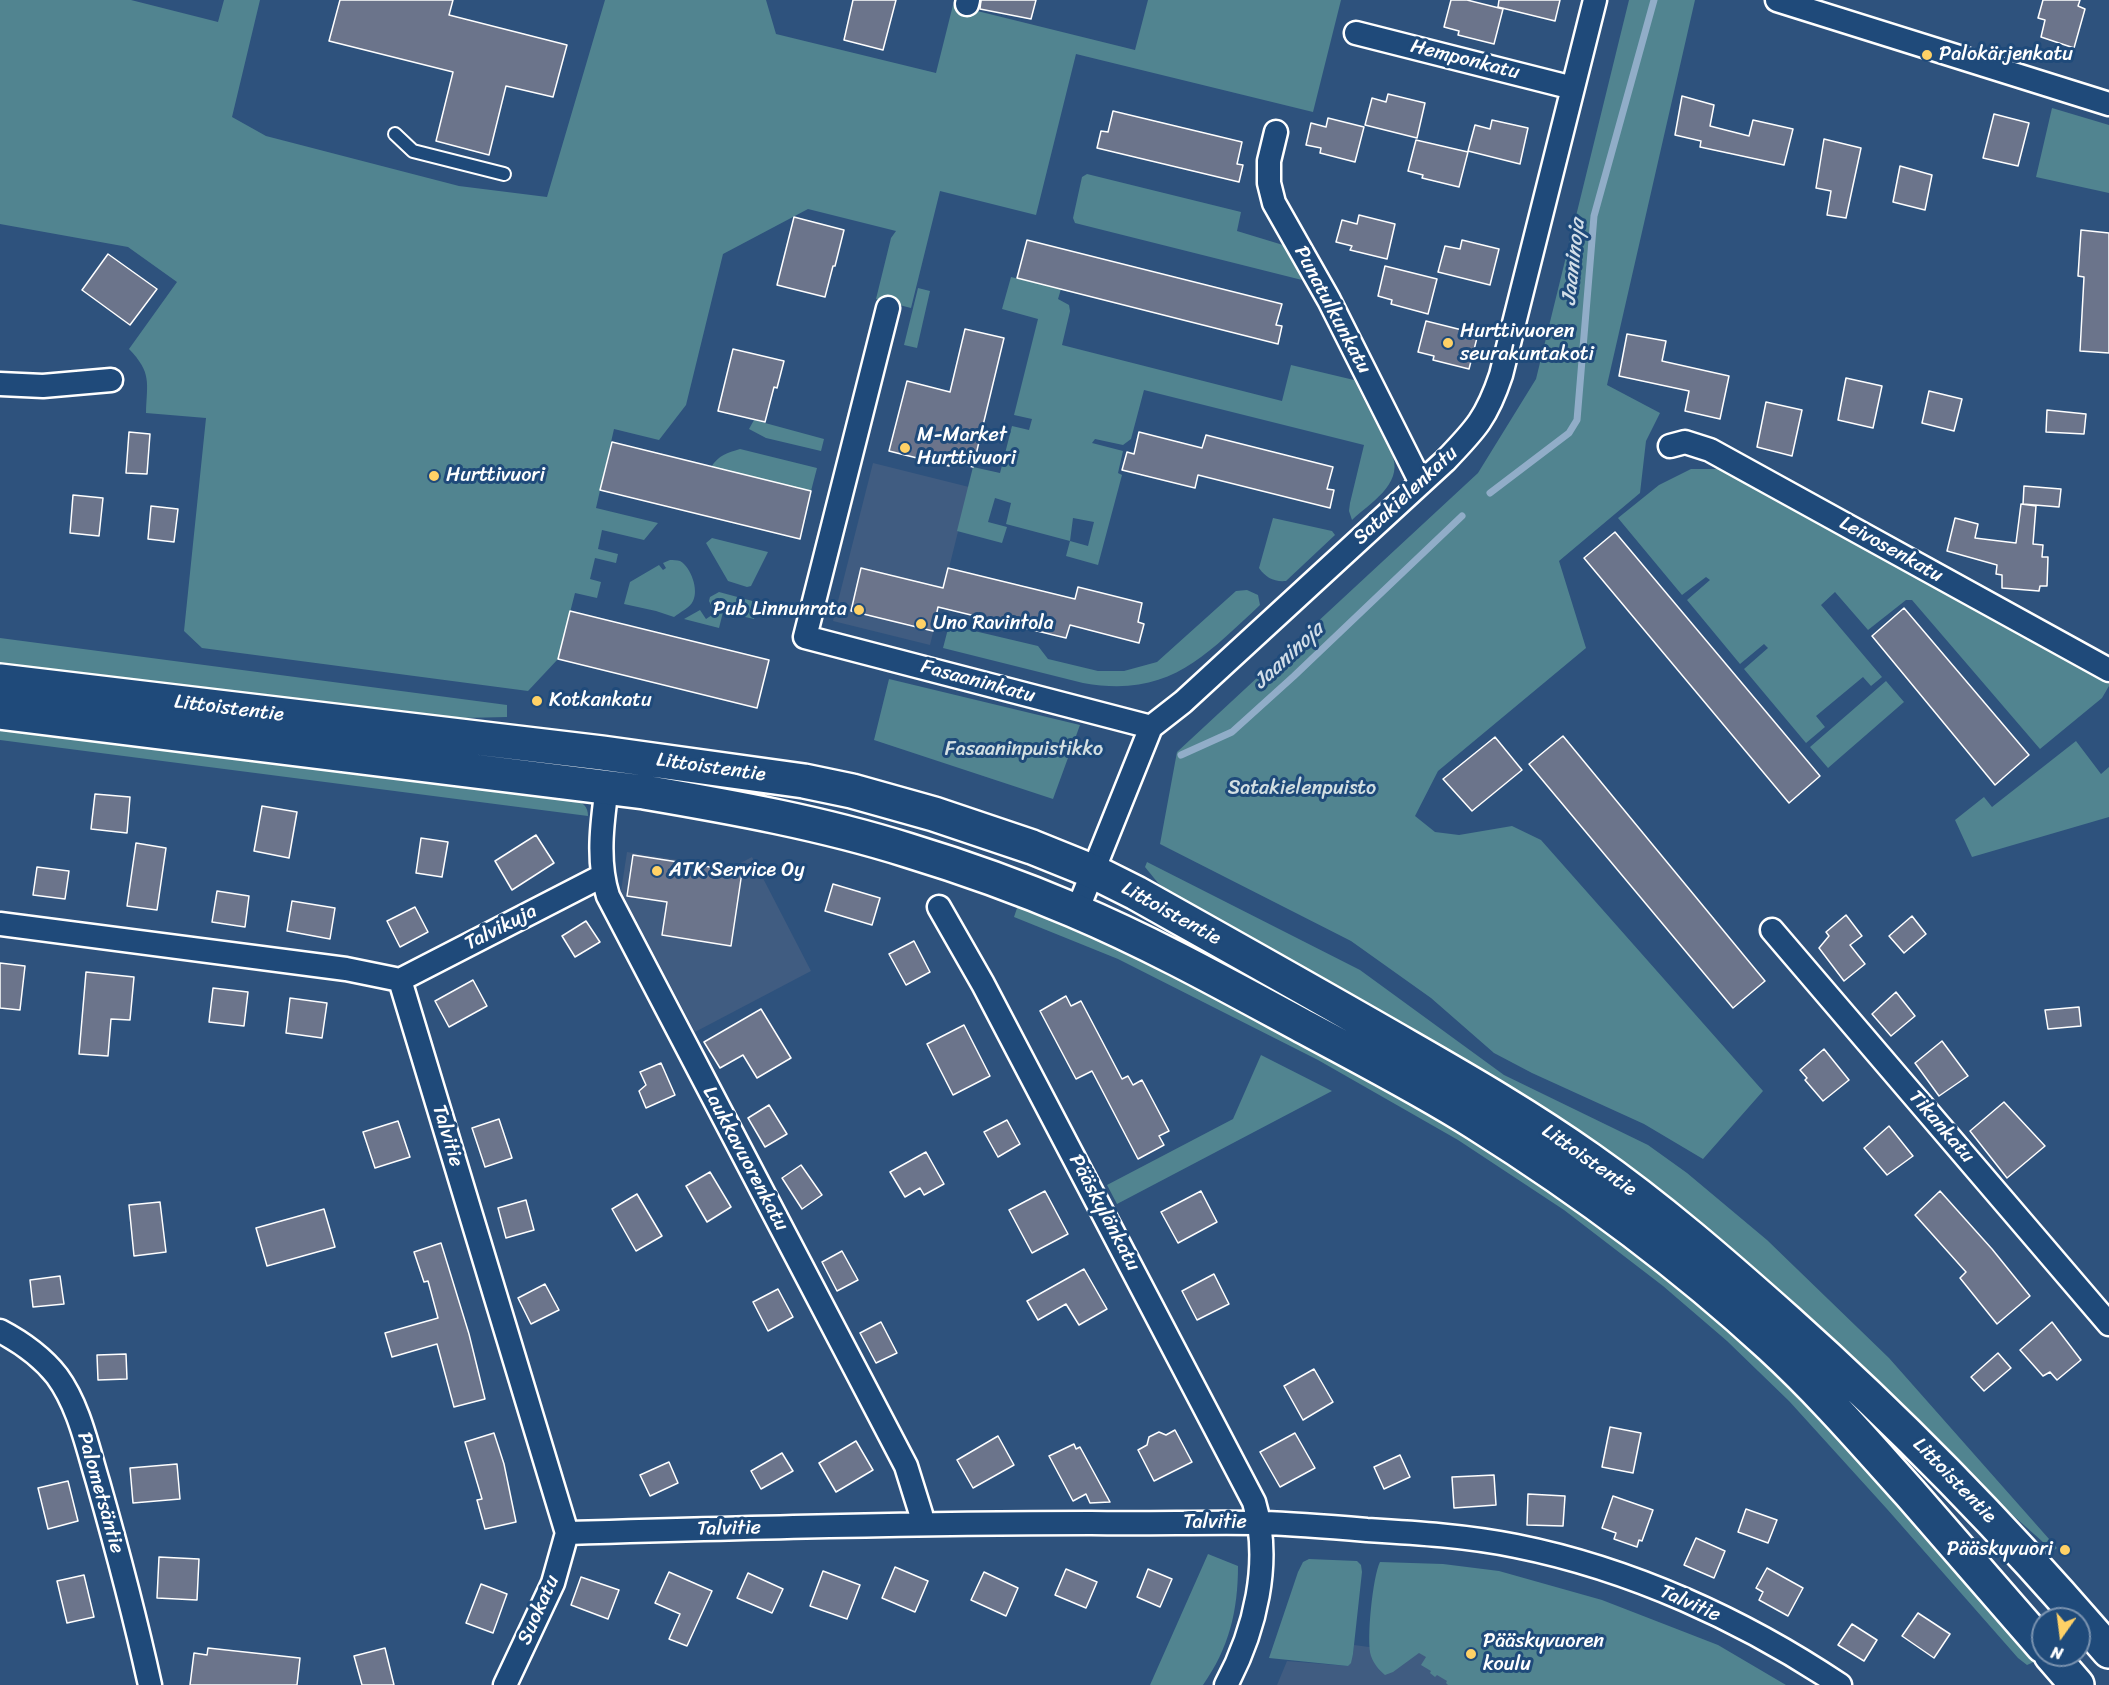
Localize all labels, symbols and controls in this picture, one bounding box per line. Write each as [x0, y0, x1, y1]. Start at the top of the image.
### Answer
street label: Hemponkatu [1408, 35, 1522, 85]
place label: Palokärjenkatu [1939, 43, 2073, 67]
marker: Palokärjenkatu [1920, 48, 1934, 62]
water label: Jaaninoja [1557, 218, 1591, 306]
street label: Punatulkunkatu [1288, 242, 1376, 378]
place label: Hurttivuoren seurakuntakoti [1460, 320, 1594, 367]
marker: Hurttivuoren seurakuntakoti [1441, 336, 1455, 350]
place label: M-Market Hurttivuori [917, 424, 1016, 471]
marker: M-Market Hurttivuori [898, 441, 912, 455]
street label: Satakielenkatu [1349, 442, 1463, 550]
place label: Hurttivuori [446, 464, 545, 488]
marker: Hurttivuori [427, 469, 441, 483]
street label: Leivosenkatu [1835, 512, 1947, 588]
place label: Pub Linnunrata [713, 598, 847, 622]
marker: Pub Linnunrata [852, 603, 866, 617]
place label: Uno Ravintola [933, 612, 1054, 636]
marker: Uno Ravintola [914, 617, 928, 631]
water label: Jaaninoja [1249, 617, 1329, 695]
street label: Fasaaninkatu [918, 655, 1038, 709]
place label: Kotkankatu [549, 689, 652, 713]
street label: Littoistentie [173, 690, 285, 728]
marker: Kotkankatu [530, 694, 544, 708]
park label: Fasaaninpuistikko [945, 738, 1103, 762]
street label: Littoistentie [655, 748, 767, 788]
park label: Satakielenpuisto [1228, 777, 1376, 801]
place label: ATK Service Oy [669, 859, 805, 883]
marker: ATK Service Oy [650, 864, 664, 878]
street label: Littoistentie [1117, 877, 1225, 951]
street label: Talvikuja [461, 900, 541, 956]
street label: Laukkavuorenkatu [697, 1083, 793, 1235]
street label: Tikankatu [1903, 1086, 1979, 1168]
street label: Talvitie [426, 1102, 468, 1170]
street label: Littoistentie [1537, 1120, 1641, 1202]
street label: Pääskylänkatu [1063, 1150, 1145, 1276]
street label: Palometsäntie [71, 1430, 129, 1556]
street label: Littoistentie [1907, 1433, 2001, 1529]
street label: Talvitie [1183, 1511, 1247, 1535]
street label: Talvitie [697, 1516, 761, 1542]
place label: Pääskyvuori [1947, 1538, 2053, 1562]
marker: Pääskyvuori [2058, 1543, 2072, 1557]
street label: Suokatu [513, 1572, 565, 1648]
street label: Talvitie [1656, 1580, 1724, 1628]
north arrow [2031, 1607, 2091, 1667]
place label: Pääskyvuoren koulu [1483, 1630, 1604, 1677]
text: N [2048, 1638, 2066, 1668]
marker: Pääskyvuoren koulu [1464, 1647, 1478, 1661]

